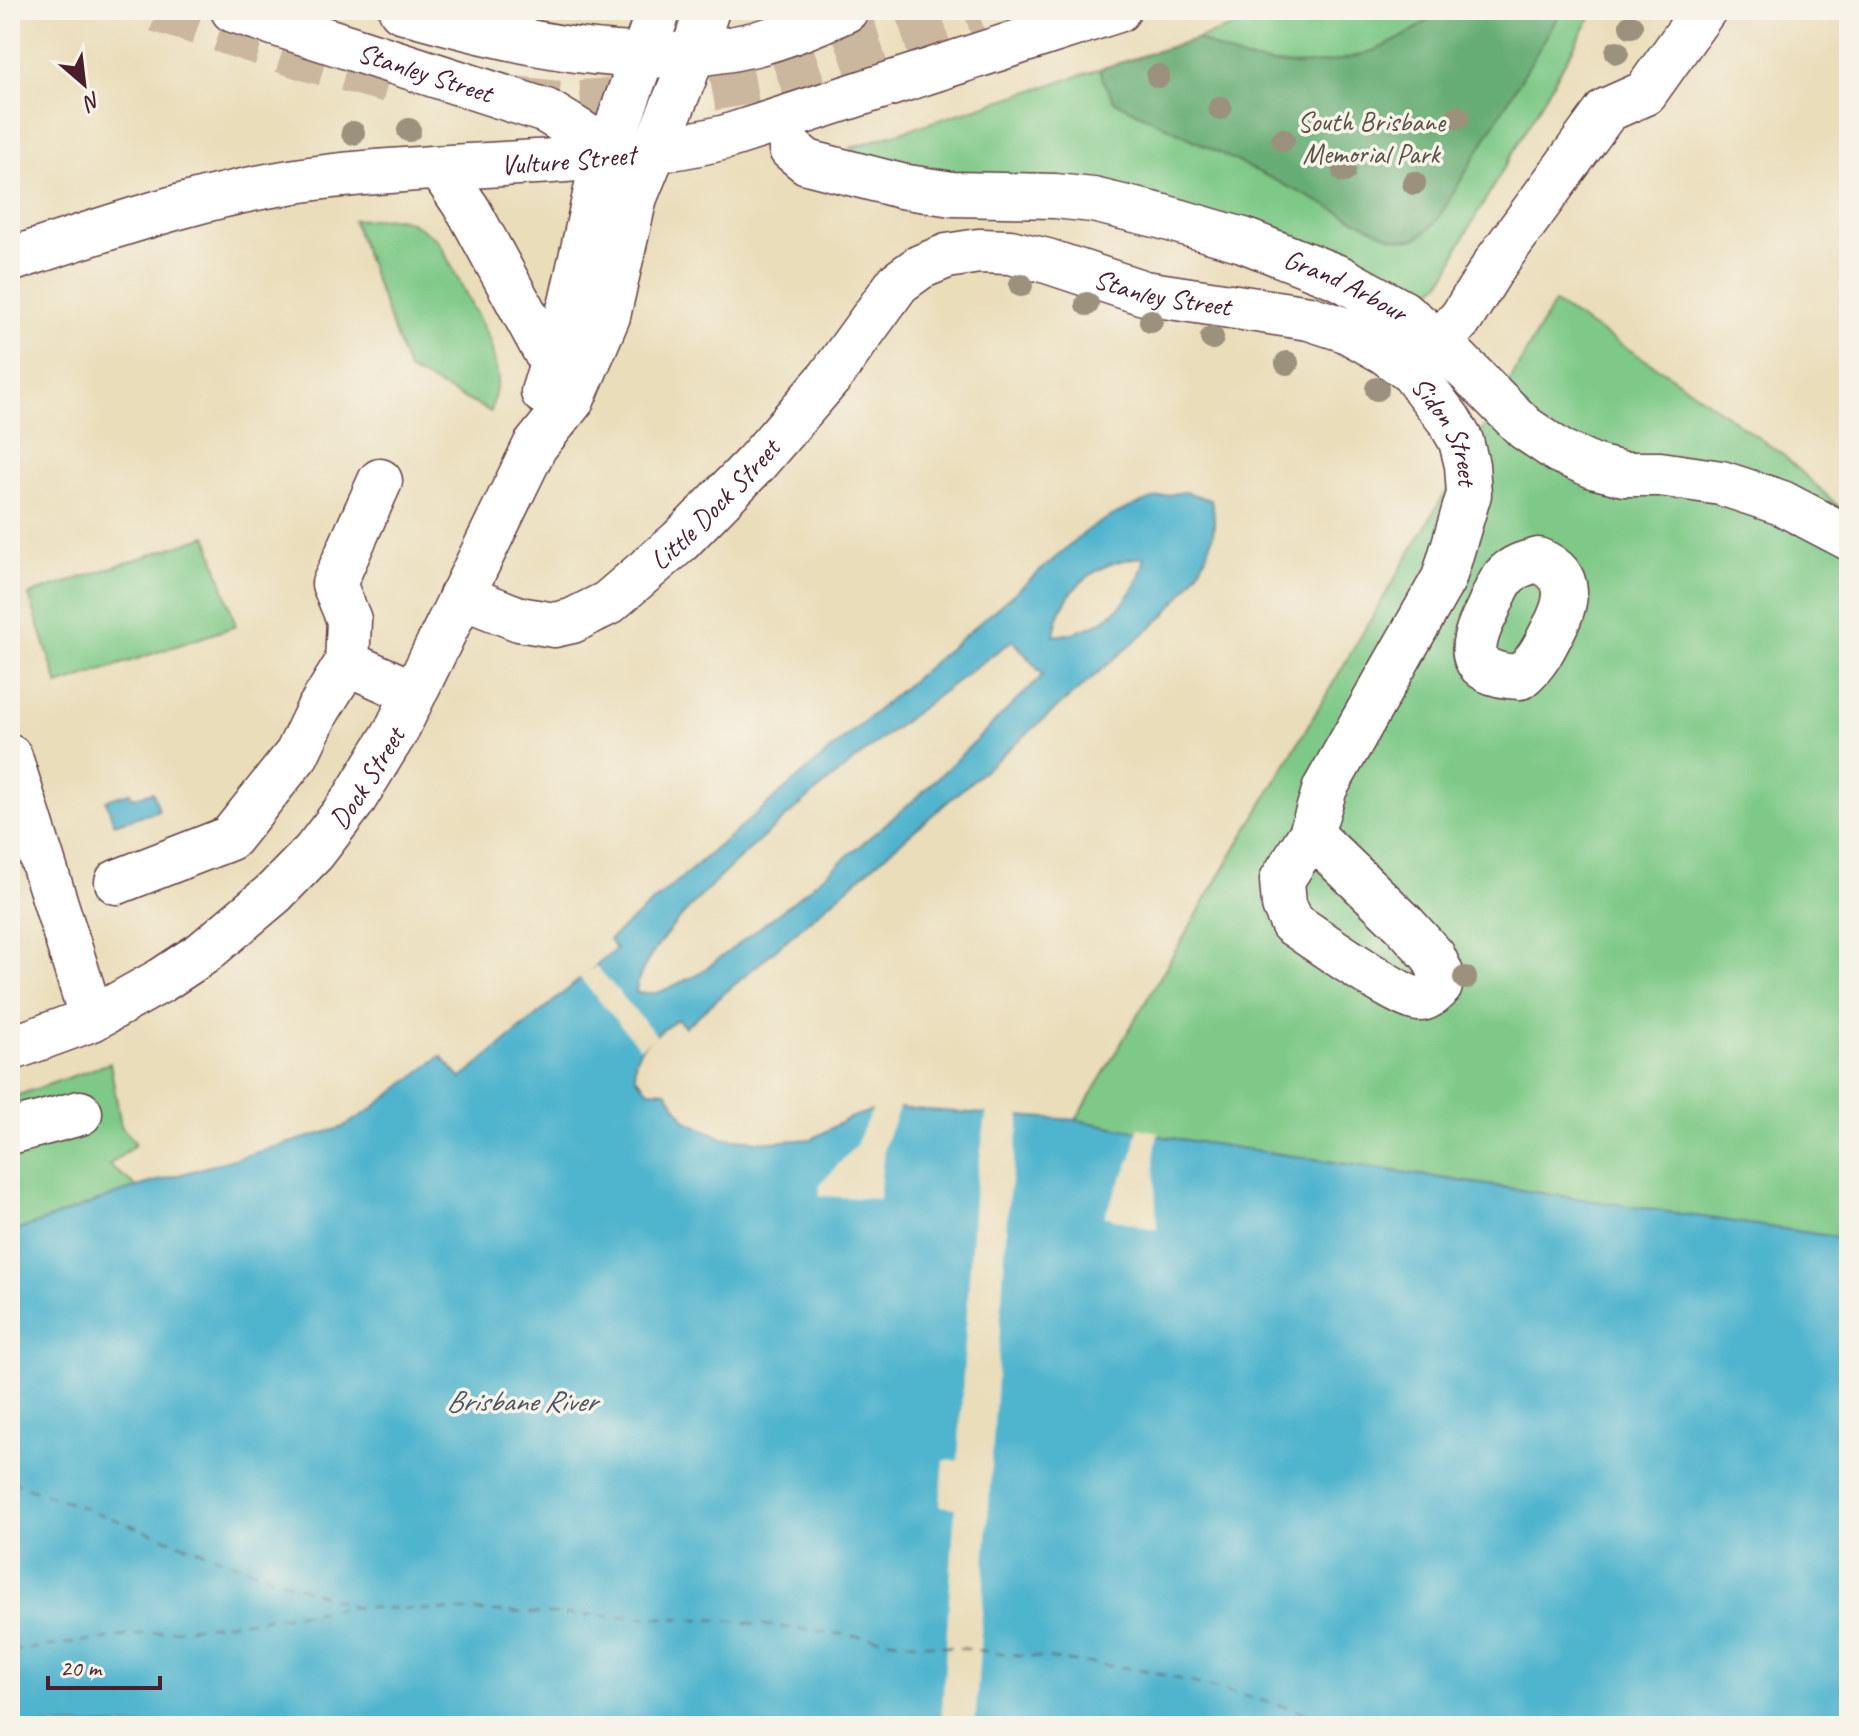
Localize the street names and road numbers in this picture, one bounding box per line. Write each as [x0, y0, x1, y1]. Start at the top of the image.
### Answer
street label: Stanley Street [354, 35, 499, 111]
street label: Vulture Street [500, 136, 641, 182]
street label: Grand Arbour [1279, 241, 1415, 330]
street label: Stanley Street [1089, 261, 1236, 324]
street label: Sidon Street [1404, 369, 1486, 489]
street label: Little Dock Street [643, 430, 789, 577]
street label: Dock Street [321, 718, 414, 836]

